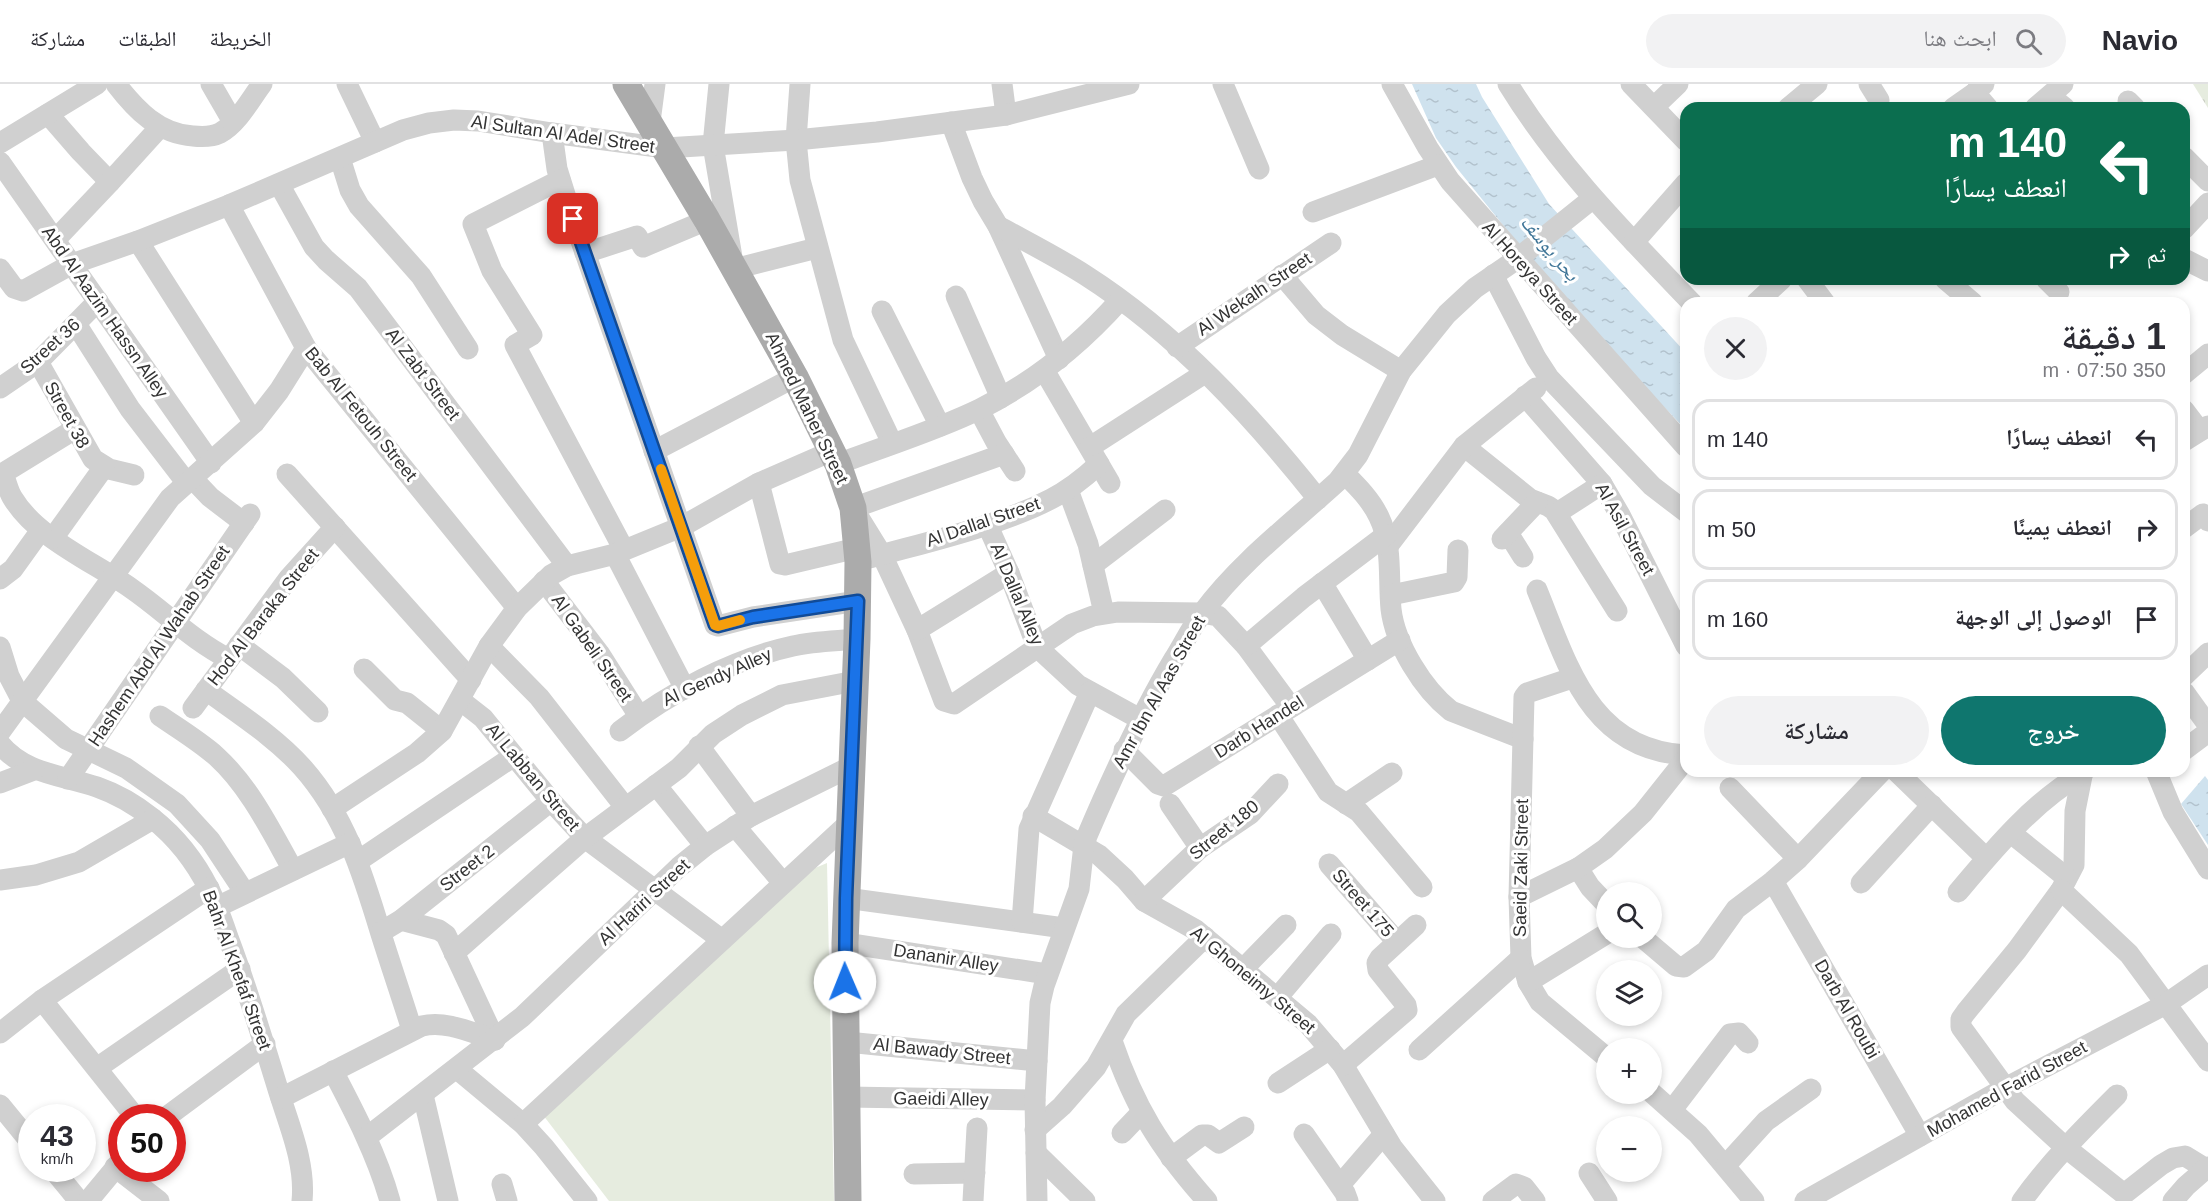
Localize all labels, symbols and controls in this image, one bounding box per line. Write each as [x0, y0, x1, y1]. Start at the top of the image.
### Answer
search box [1646, 14, 2066, 68]
icon: search [2012, 25, 2045, 58]
text: Navio [2102, 25, 2178, 56]
text: ابحث هنا [1924, 26, 1997, 51]
text: مشاركة [30, 27, 85, 50]
text: الطبقات [118, 27, 177, 50]
text: الخريطة [210, 27, 271, 50]
street label: Al Sultan Al Adel Street [470, 111, 656, 157]
text: 140 m [1948, 119, 2067, 166]
icon: left [2088, 126, 2166, 204]
text: انعطف يسارًا [1945, 173, 2067, 203]
pin [547, 193, 598, 244]
icon: arrive [556, 202, 589, 235]
water label: بحر يوسف [1516, 211, 1584, 286]
street label: Al Horeya Street [1478, 217, 1582, 329]
street label: Abd Al Aazim Hassn Alley [38, 222, 172, 402]
icon: right [2102, 240, 2135, 273]
text: ثم [2147, 242, 2166, 267]
street label: Al Wekalh Street [1193, 248, 1315, 340]
street label: Street 36 [16, 314, 84, 378]
text: 1 دقيقة [2061, 316, 2166, 357]
button: close [1704, 317, 1767, 380]
street label: Al Zabt Street [382, 324, 464, 424]
street label: Ahmed Maher Street [762, 329, 852, 487]
street label: Bab Al Fetouh Street [301, 343, 421, 485]
text: 350 m · 07:50 [2043, 359, 2166, 381]
street label: Street 38 [41, 378, 93, 452]
icon: left [2130, 423, 2163, 456]
text: انعطف يسارًا [2006, 425, 2112, 450]
text: 140 m [1707, 427, 1768, 452]
street label: Al Asil Street [1592, 480, 1658, 578]
street label: Al Dallal Street [923, 493, 1043, 551]
icon: right [2130, 513, 2163, 546]
text: انعطف يمينًا [2013, 515, 2112, 540]
text: 50 m [1707, 517, 1756, 542]
street label: Al Dallal Alley [986, 540, 1048, 648]
street label: Hashem Abd Al Wahab Street [84, 542, 234, 750]
street label: Hod Al Baraka Street [203, 545, 323, 689]
street label: Al Gabeli Street [548, 591, 636, 705]
icon: arrive [2130, 603, 2163, 636]
text: الوصول إلى الوجهة [1955, 605, 2112, 630]
text: 160 m [1707, 607, 1768, 632]
street label: Amr Ibn Al Aas Street [1109, 612, 1209, 772]
street label: Al Gendy Alley [659, 644, 775, 710]
street label: Darb Handel [1211, 692, 1307, 762]
button: مشاركة [1704, 696, 1929, 765]
button: خروج [1941, 696, 2166, 765]
street label: Al Labban Street [482, 719, 584, 835]
street label: Street 180 [1185, 796, 1263, 864]
street label: Saeid Zaki Street [1510, 799, 1532, 937]
street label: Street 2 [436, 841, 498, 895]
street label: Al Hariri Street [594, 855, 694, 949]
street label: Street 175 [1328, 865, 1398, 941]
map controls [1596, 882, 1662, 1182]
button: search [1596, 882, 1662, 948]
street label: Bahr Al Khefaf Street [199, 888, 275, 1052]
street label: Al Ghoneimy Street [1187, 922, 1319, 1038]
street label: Dananir Alley [892, 940, 1000, 976]
position arrow [813, 950, 877, 1014]
street label: Darb Al Roubi [1811, 956, 1883, 1062]
button: layers [1596, 960, 1662, 1026]
street label: Al Bawady Street [872, 1034, 1012, 1068]
street label: Mohamed Farid Street [1924, 1037, 2090, 1141]
button: + [1596, 1038, 1662, 1104]
street label: Gaeidi Alley [893, 1088, 989, 1110]
speed limit sign: 50 [108, 1104, 186, 1182]
button: − [1596, 1116, 1662, 1182]
text: 43 [40, 1119, 74, 1152]
text: km/h [41, 1150, 73, 1167]

